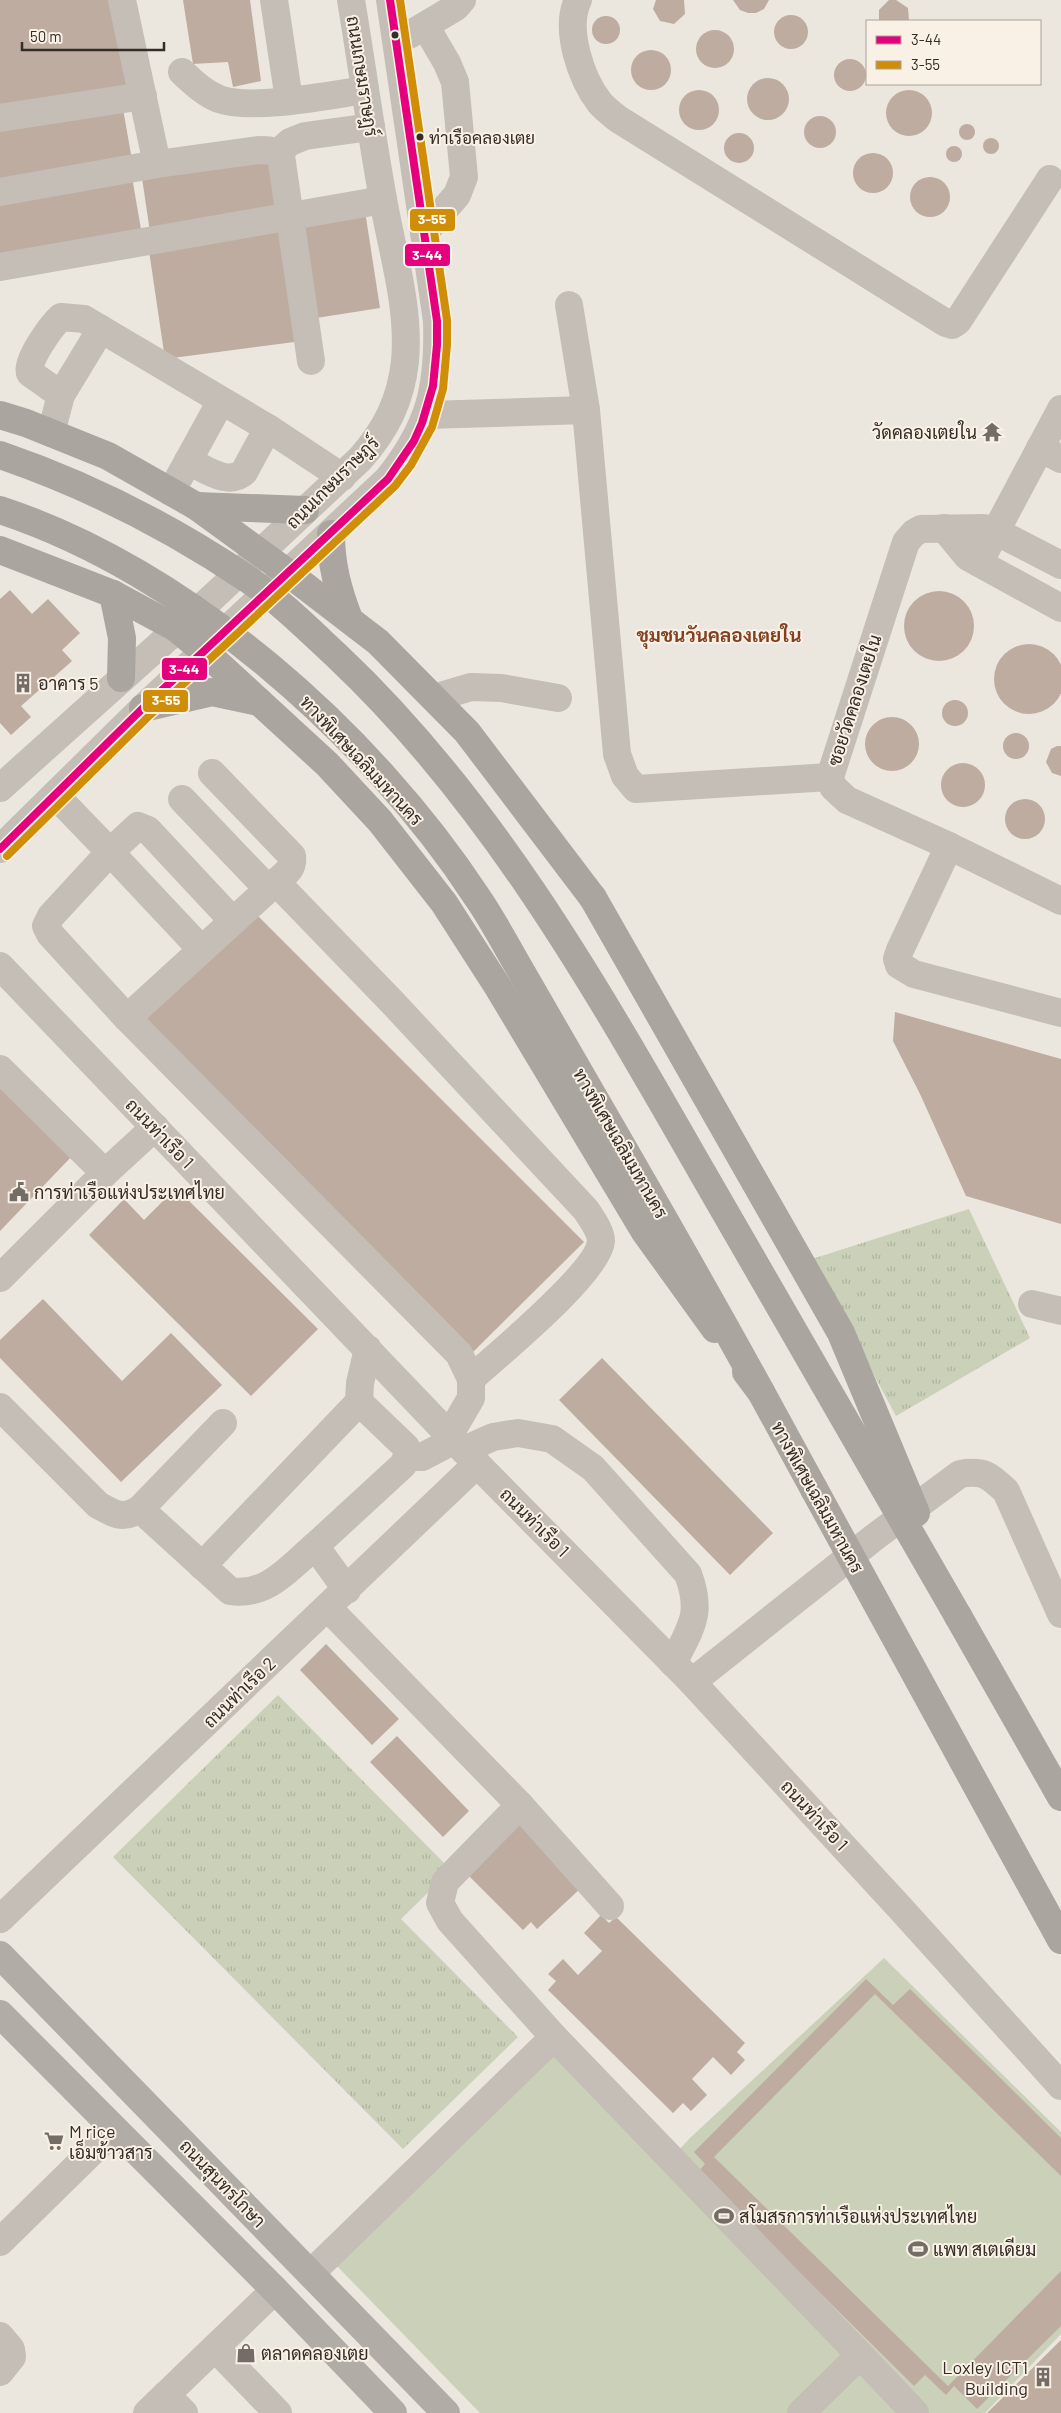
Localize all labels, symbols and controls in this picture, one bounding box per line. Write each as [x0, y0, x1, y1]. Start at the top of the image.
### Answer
street label: ถนนเกษมราษฎร์ [341, 14, 384, 139]
scale bar [22, 20, 165, 52]
legend [866, 20, 1041, 85]
text: 50 m [30, 27, 62, 45]
unlabelled marker [390, 30, 400, 40]
text: 3-44 [911, 30, 941, 48]
text: 3-55 [911, 55, 940, 73]
place label: ท่าเรือคลองเตย [429, 127, 535, 147]
marker: ท่าเรือคลองเตย [415, 132, 425, 142]
line badge: 3-55 [409, 208, 456, 232]
text: 3-55 [418, 210, 447, 227]
line badge: 3-44 [404, 243, 451, 267]
text: 3-44 [412, 246, 442, 263]
place label: วัดคลองเตยใน [872, 420, 977, 443]
temple icon: วัดคลองเตยใน [981, 421, 1003, 443]
street label: ถนนเกษมราษฎร์ [280, 430, 385, 534]
district label: ชุมชนวันคลองเตยใน [636, 623, 802, 650]
street label: ซอยวัดคลองเตยใน [821, 631, 886, 769]
line badge: 3-44 [161, 657, 208, 681]
text: 3-44 [169, 660, 199, 677]
building icon: อาคาร 5 [12, 672, 34, 694]
place label: อาคาร 5 [38, 672, 98, 694]
line badge: 3-55 [142, 689, 189, 713]
street label: ทางพิเศษเฉลิมมหานคร [296, 690, 428, 830]
text: 3-55 [152, 691, 181, 708]
street label: ทางพิเศษเฉลิมมหานคร [569, 1064, 673, 1222]
street label: ถนนท่าเรือ 1 [121, 1093, 199, 1173]
place label: การท่าเรือแห่งประเทศไทย [34, 1180, 225, 1203]
public building icon: การท่าเรือแห่งประเทศไทย [8, 1181, 30, 1203]
street label: ทางพิเศษเฉลิมมหานคร [767, 1417, 869, 1577]
street label: ถนนท่าเรือ 1 [496, 1483, 574, 1561]
street label: ถนนท่าเรือ 2 [198, 1652, 280, 1732]
street label: ถนนท่าเรือ 1 [777, 1775, 853, 1855]
place label: M rice เอ็มข้าวสาร [69, 2120, 153, 2163]
supermarket icon: M rice เอ็มข้าวสาร [43, 2130, 65, 2152]
street label: ถนนสุนทรโกษา [174, 2134, 271, 2233]
place label: สโมสรการท่าเรือแห่งประเทศไทย [739, 2204, 977, 2227]
sports icon: สโมสรการท่าเรือแห่งประเทศไทย [713, 2205, 735, 2227]
place label: แพท สเตเดียม [933, 2237, 1036, 2260]
sports icon: แพท สเตเดียม [907, 2238, 929, 2260]
shop icon: ตลาดคลองเตย [235, 2342, 257, 2364]
place label: ตลาดคลองเตย [261, 2342, 369, 2364]
place label: Loxley ICT1 Building [942, 2356, 1028, 2399]
building icon: Loxley ICT1 Building [1032, 2366, 1054, 2388]

